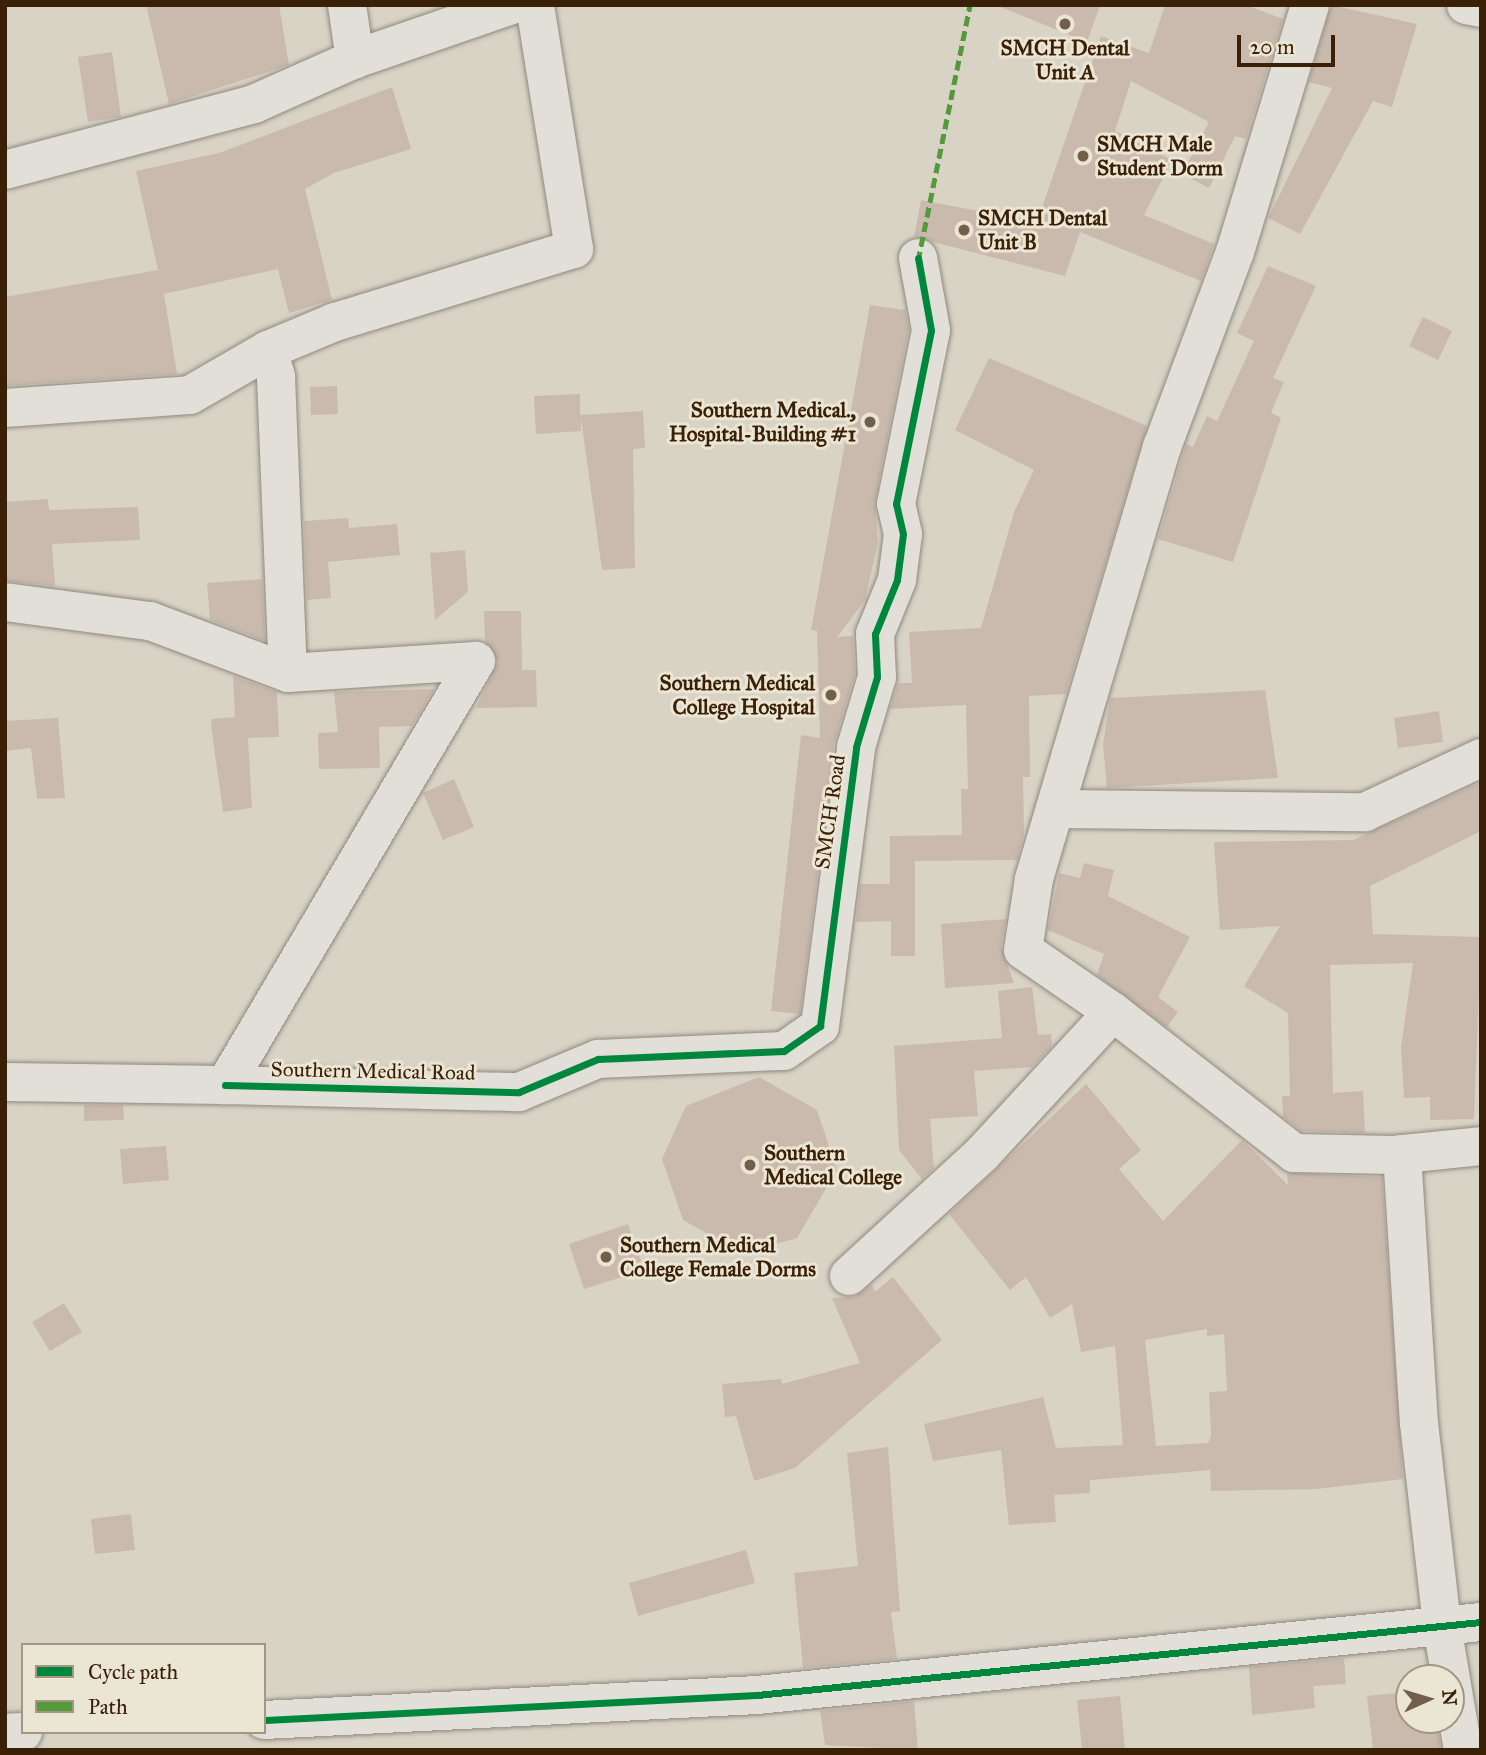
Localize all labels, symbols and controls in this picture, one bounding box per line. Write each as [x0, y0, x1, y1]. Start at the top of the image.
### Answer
marker: SMCH Dental Unit A [1057, 16, 1073, 32]
scale bar [1241, 21, 1339, 65]
text: 20 m [1250, 34, 1295, 60]
place label: SMCH Dental Unit A [1000, 35, 1130, 85]
place label: SMCH Male Student Dorm [1097, 131, 1223, 181]
marker: SMCH Male Student Dorm [1075, 148, 1091, 164]
place label: SMCH Dental Unit B [978, 205, 1107, 255]
marker: SMCH Dental Unit B [956, 222, 972, 238]
place label: Southern Medical., Hospital-Building #1 [669, 397, 856, 447]
marker: Southern Medical., Hospital-Building #1 [862, 414, 878, 430]
place label: Southern Medical College Hospital [660, 670, 815, 720]
marker: Southern Medical College Hospital [821, 685, 841, 705]
street label: SMCH Road [810, 753, 850, 871]
street label: Southern Medical Road [270, 1057, 476, 1085]
place label: Southern Medical College [764, 1140, 902, 1190]
marker: Southern Medical College [742, 1157, 758, 1173]
place label: Southern Medical College Female Dorms [620, 1232, 816, 1282]
marker: Southern Medical College Female Dorms [598, 1249, 614, 1265]
legend [21, 1643, 266, 1734]
text: Cycle path [88, 1659, 178, 1685]
north arrow [1395, 1664, 1465, 1734]
text: N [1437, 1689, 1461, 1706]
text: Path [88, 1694, 128, 1720]

